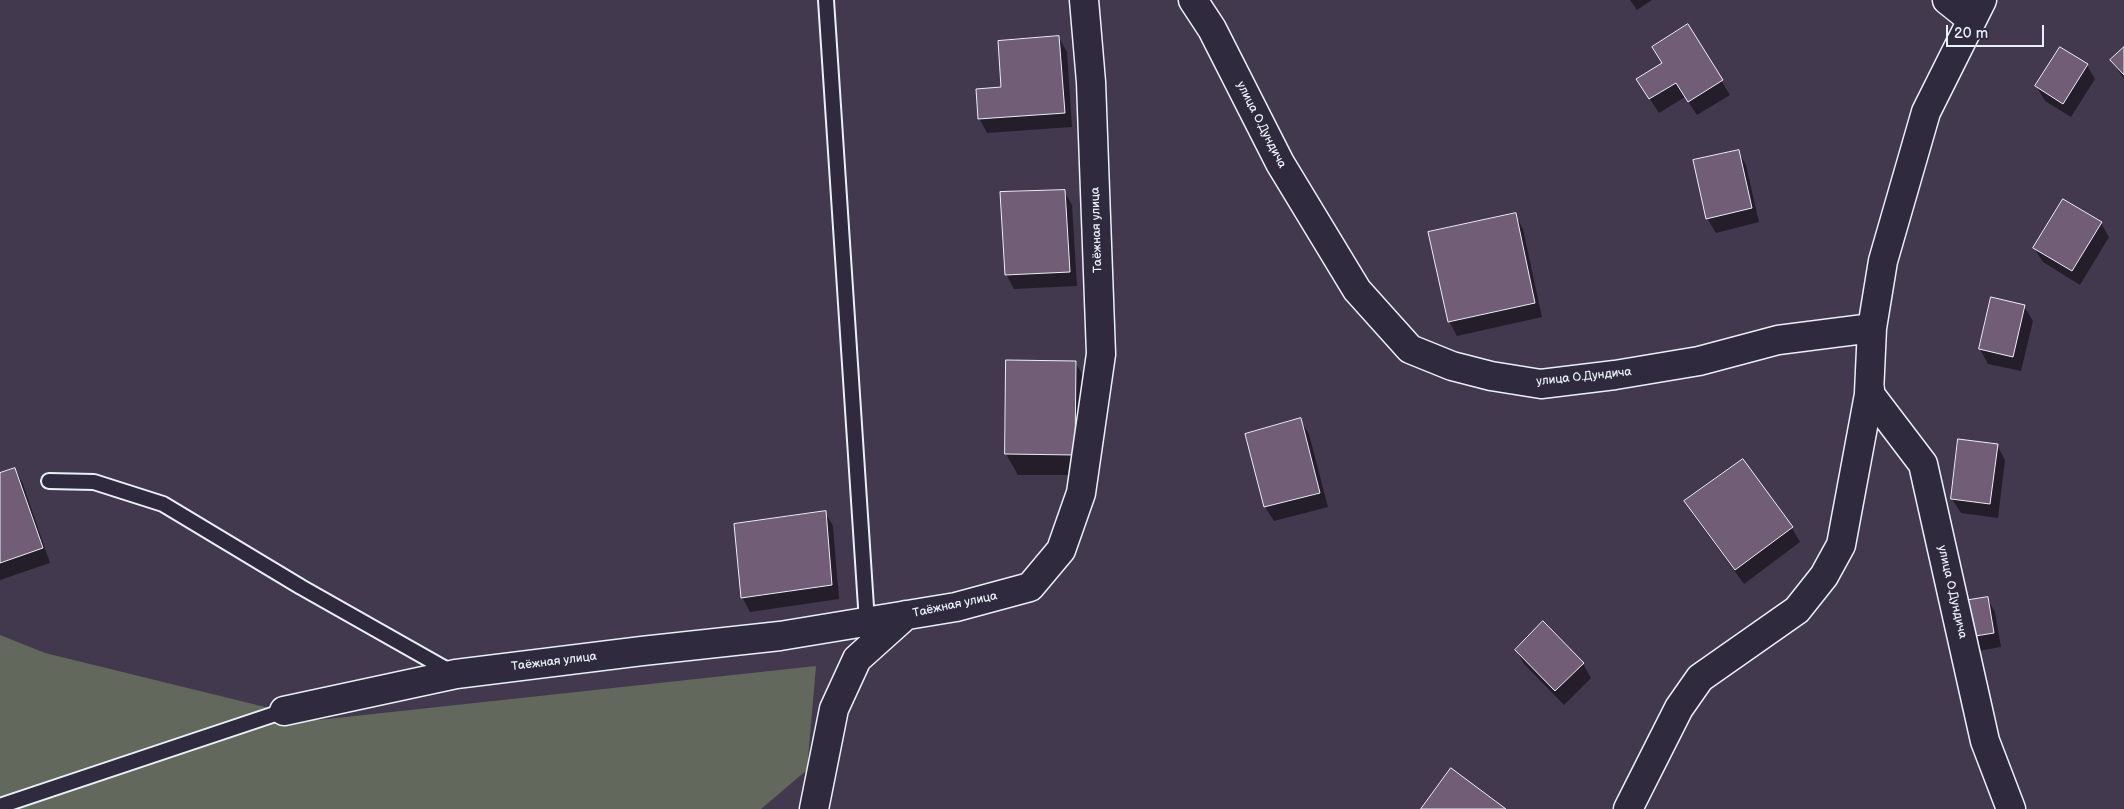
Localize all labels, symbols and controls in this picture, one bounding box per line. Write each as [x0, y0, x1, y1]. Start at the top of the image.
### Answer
scale bar [1949, 15, 2046, 47]
text: 20 m [1954, 24, 1988, 43]
street label: улица О.Дундича [1233, 79, 1289, 171]
street label: Таёжная улица [1088, 187, 1106, 273]
street label: улица О.Дундича [1536, 365, 1632, 389]
street label: улица О.Дундича [1934, 544, 1970, 640]
street label: Таёжная улица [911, 589, 999, 621]
street label: Таёжная улица [510, 650, 598, 674]

